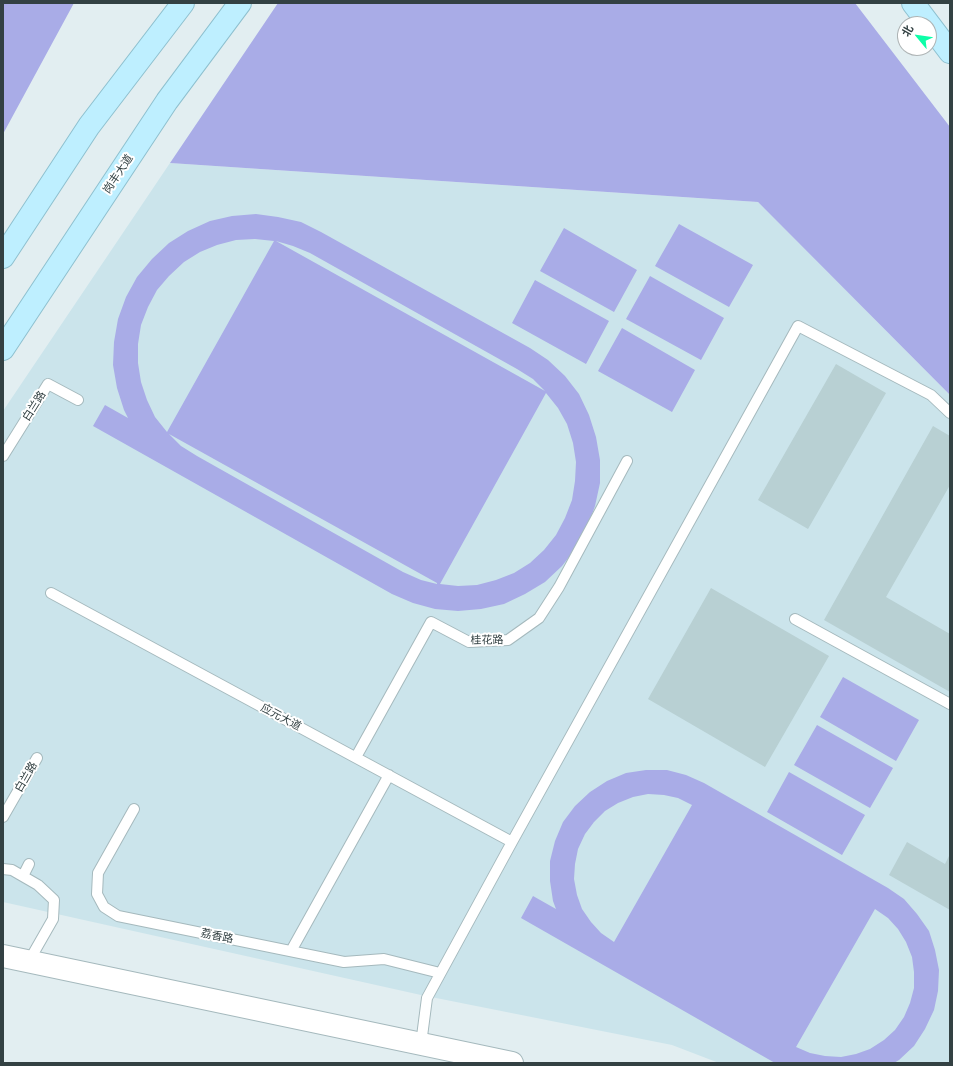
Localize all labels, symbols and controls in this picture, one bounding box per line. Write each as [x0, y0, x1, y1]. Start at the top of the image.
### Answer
north arrow [897, 16, 937, 56]
text: 北 [899, 22, 915, 38]
street label: 岗丰大道 [100, 152, 136, 196]
street label: 白兰路 [20, 389, 48, 423]
street label: 桂花路 [470, 633, 504, 647]
street label: 应元大道 [258, 701, 304, 733]
street label: 白兰路 [12, 759, 40, 795]
street label: 荔香路 [200, 926, 234, 946]

